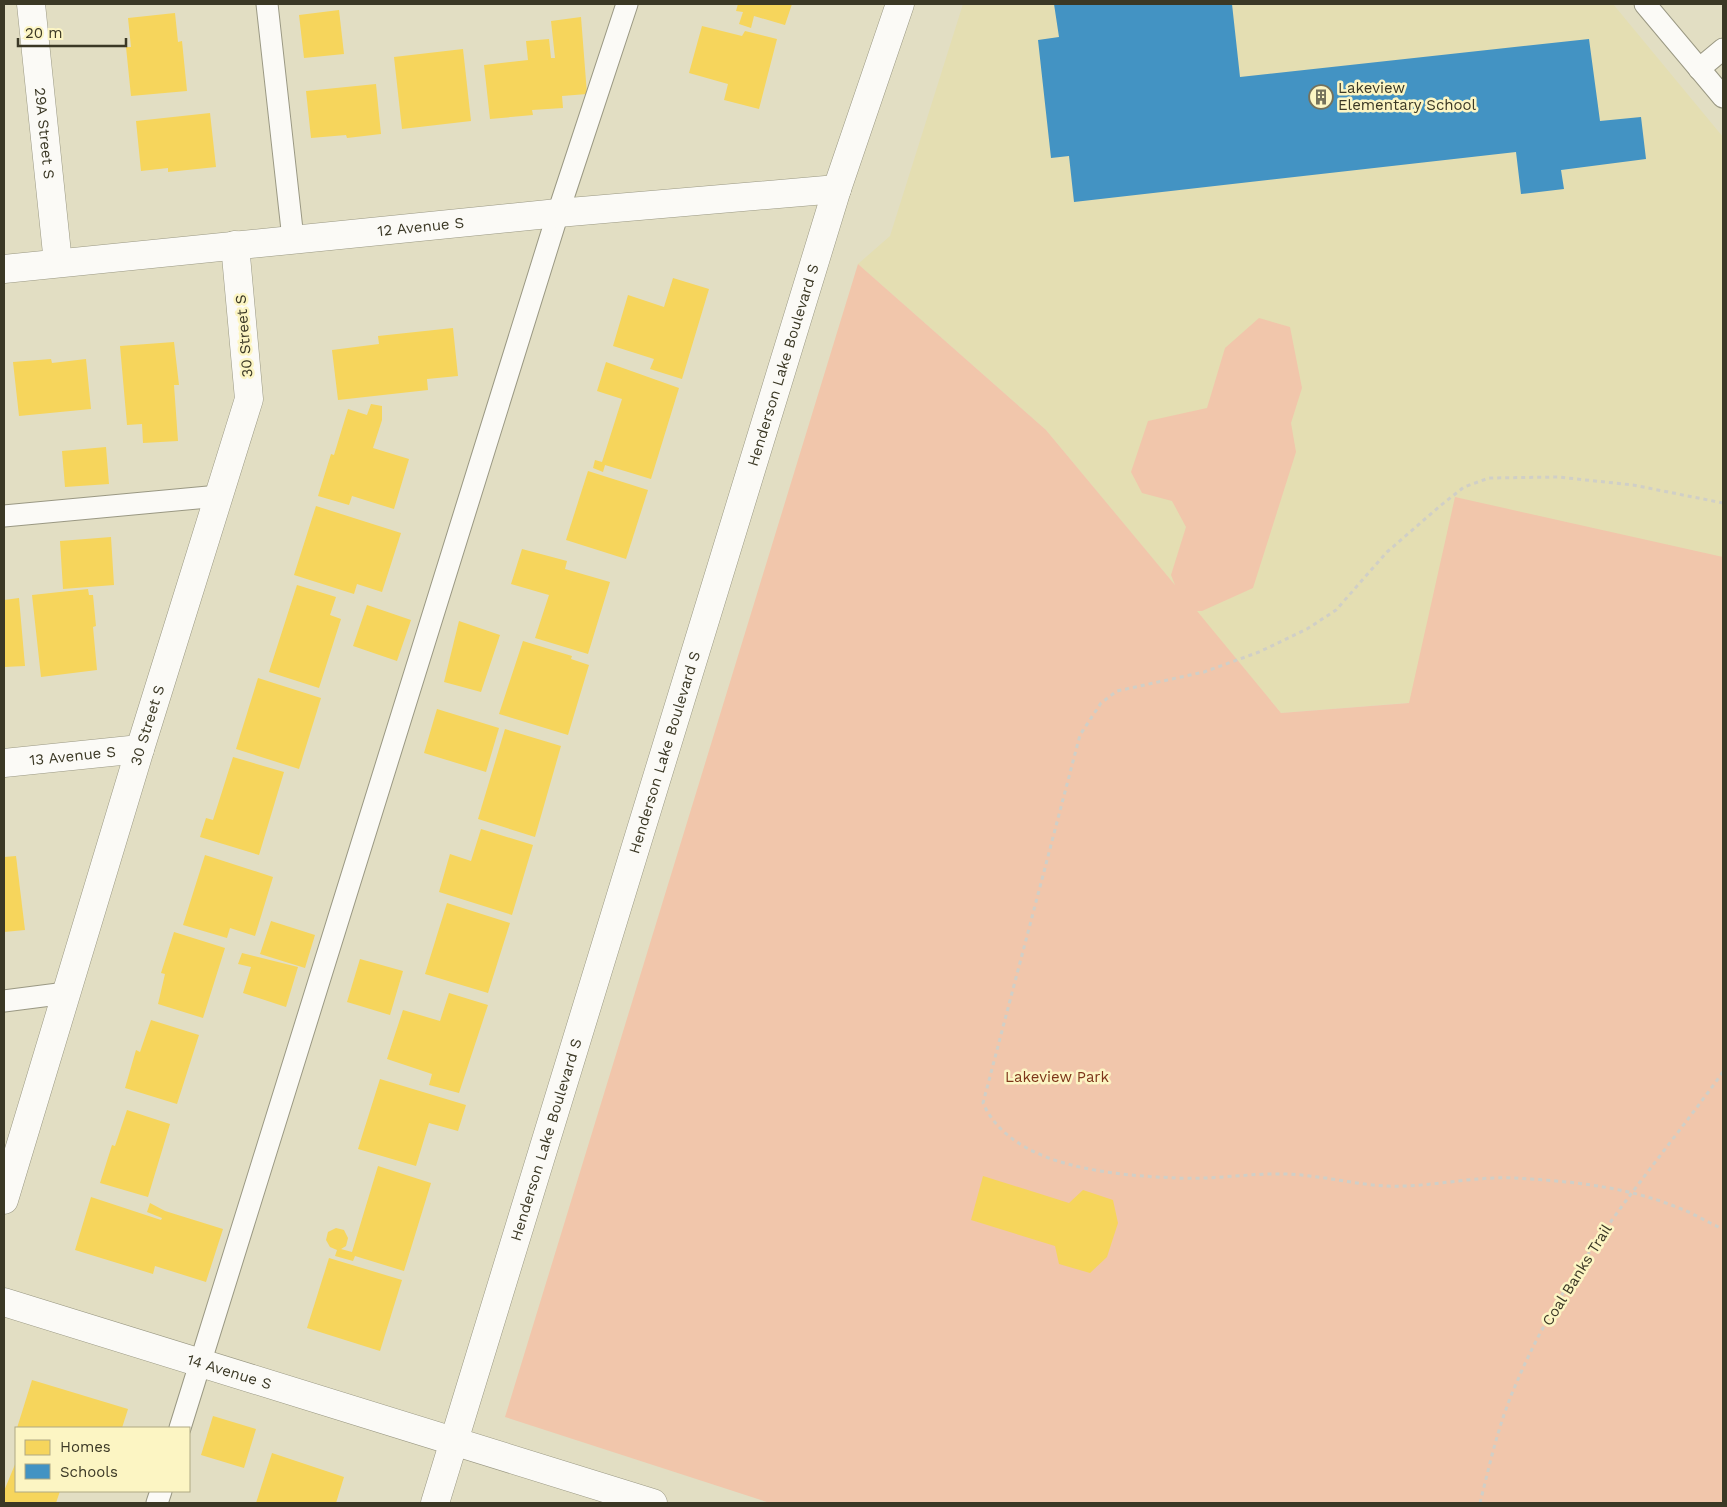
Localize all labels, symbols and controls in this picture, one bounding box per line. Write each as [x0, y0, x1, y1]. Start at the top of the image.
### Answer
scale bar [18, 15, 125, 47]
text: 20 m [25, 24, 63, 42]
place label: Lakeview Elementary School [1338, 79, 1477, 114]
building icon: Lakeview Elementary School [1308, 84, 1334, 110]
street label: 29A Street S [31, 86, 58, 180]
street label: 12 Avenue S [377, 214, 465, 240]
street label: Henderson Lake Boulevard S [744, 262, 823, 469]
street label: 30 Street S [231, 294, 257, 378]
street label: Henderson Lake Boulevard S [625, 649, 704, 856]
street label: 30 Street S [127, 683, 168, 768]
street label: 13 Avenue S [28, 743, 117, 769]
street label: Henderson Lake Boulevard S [507, 1036, 586, 1243]
park label: Lakeview Park [1005, 1068, 1109, 1086]
street label: Coal Banks Trail [1538, 1220, 1616, 1329]
street label: 14 Avenue S [185, 1350, 274, 1393]
legend [15, 1427, 190, 1492]
text: Homes [60, 1438, 111, 1456]
text: Schools [60, 1463, 118, 1481]

